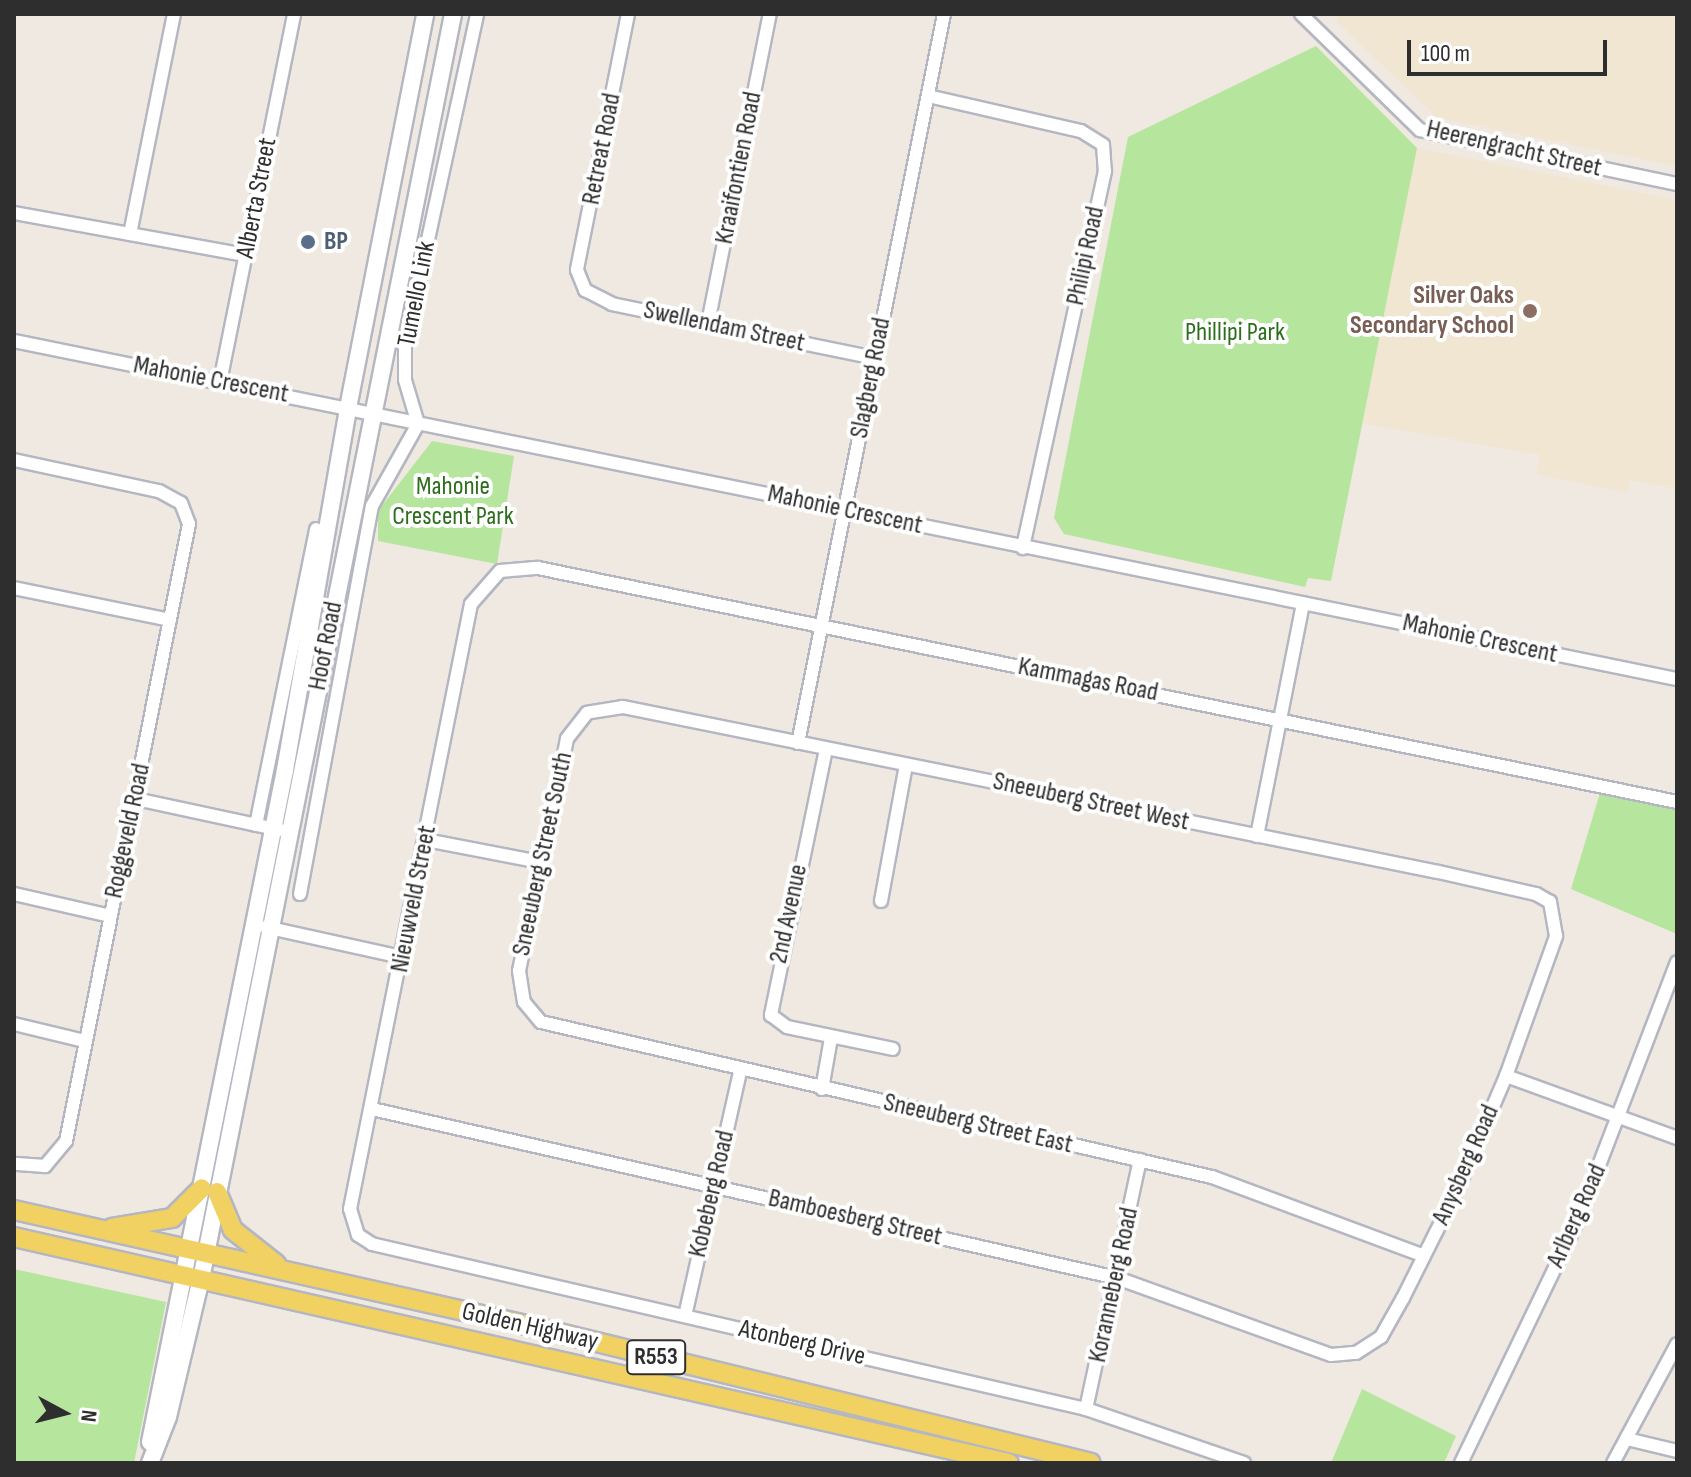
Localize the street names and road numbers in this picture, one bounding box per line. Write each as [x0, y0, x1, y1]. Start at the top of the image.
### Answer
street label: Kraaifontien Road [709, 89, 769, 247]
street label: Retreat Road [576, 91, 628, 207]
street label: Heerengracht Street [1423, 114, 1605, 184]
street label: Alberta Street [230, 135, 284, 261]
street label: Philipi Road [1060, 204, 1112, 308]
street label: Tumello Link [391, 239, 443, 349]
street label: Swellendam Street [641, 295, 807, 359]
street label: Slagberg Road [844, 315, 898, 441]
street label: Mahonie Crescent [131, 350, 291, 410]
street label: Mahonie Crescent [765, 478, 925, 542]
street label: Hoof Road [302, 599, 350, 693]
street label: Mahonie Crescent [1400, 607, 1560, 671]
street label: Kammagas Road [1015, 651, 1161, 709]
street label: Sneeuberg Street South [506, 749, 580, 959]
street label: Roggeveld Road [99, 761, 157, 901]
street label: Sneeuberg Street West [990, 766, 1192, 838]
street label: Nieuwveld Street [384, 823, 444, 975]
street label: 2nd Avenue [763, 862, 815, 966]
street label: Sneeuberg Street East [880, 1087, 1076, 1161]
street label: Anysberg Road [1426, 1100, 1506, 1230]
street label: Kobeberg Road [682, 1128, 742, 1260]
street label: Arlberg Road [1540, 1160, 1614, 1272]
street label: Bamboesberg Street [765, 1183, 945, 1253]
street label: Koranneberg Road [1082, 1205, 1146, 1365]
street label: Golden Highway [459, 1296, 601, 1358]
street label: Atonberg Drive [736, 1313, 868, 1373]
road number: R553 [626, 1337, 686, 1377]

